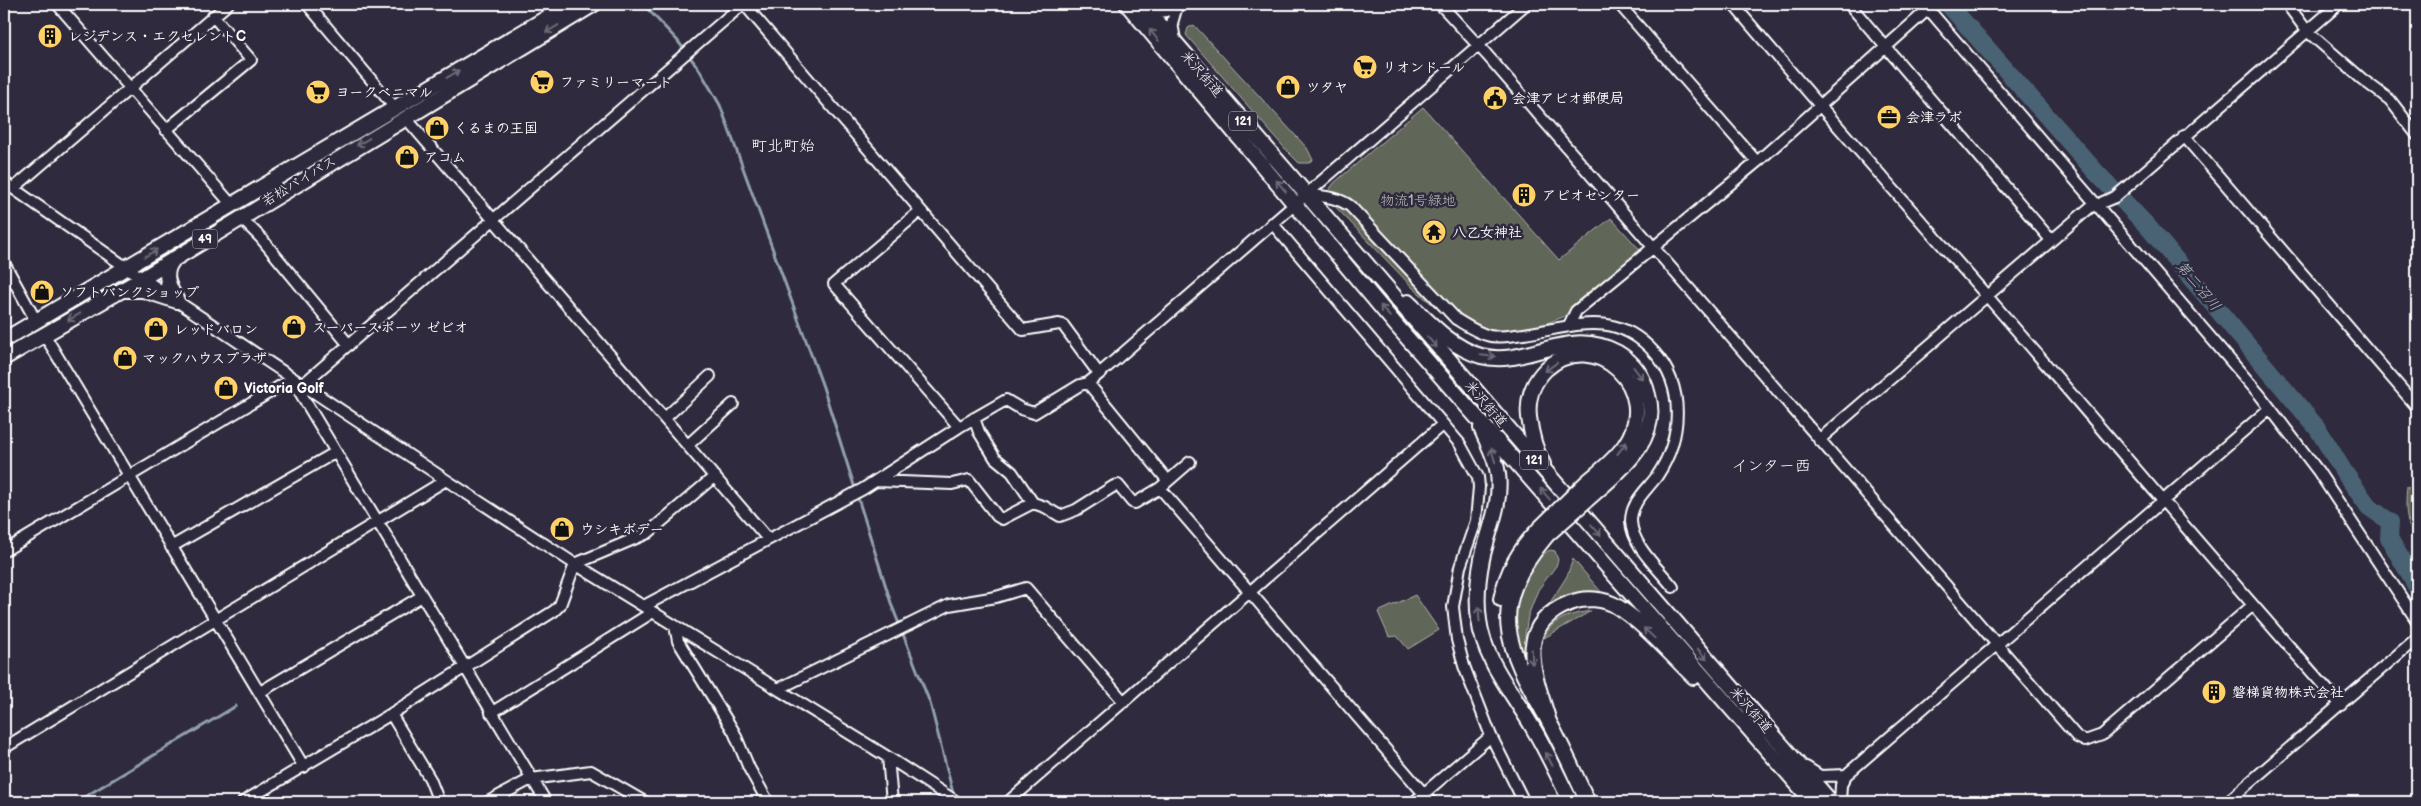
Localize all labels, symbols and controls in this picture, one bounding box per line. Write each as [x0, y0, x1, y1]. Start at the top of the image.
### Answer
building icon: レジデンス・エクセレントC [37, 23, 63, 49]
one-way arrow [545, 24, 559, 34]
place label: レジデンス・エクセレントC [68, 28, 246, 45]
one-way arrow [1148, 29, 1159, 42]
street label: 米沢街道 [1177, 47, 1227, 101]
supermarket icon: リオンドール [1352, 54, 1378, 80]
place label: リオンドール [1382, 59, 1465, 76]
one-way arrow [446, 69, 460, 80]
supermarket icon: ファミリーマート [529, 69, 555, 95]
place label: ファミリーマート [560, 74, 673, 91]
shop icon: ツタヤ [1275, 74, 1301, 100]
supermarket icon: ヨークベニマル [305, 79, 331, 105]
place label: ツタヤ [1306, 79, 1348, 96]
place label: ヨークベニマル [336, 84, 433, 101]
public building icon: 会津アピオ郵便局 [1482, 85, 1508, 111]
place label: 会津アピオ郵便局 [1512, 90, 1624, 107]
office icon: 会津ラボ [1876, 104, 1902, 130]
place label: 会津ラボ [1906, 109, 1962, 126]
road number: 121 [1229, 112, 1257, 130]
shop icon: くるまの王国 [424, 115, 450, 141]
place label: くるまの王国 [454, 120, 538, 137]
district label: 町北町始 [751, 137, 815, 156]
one-way arrow [356, 138, 370, 148]
shop icon: アコム [394, 144, 420, 170]
place label: アコム [424, 149, 466, 166]
street label: 若松バイパス [259, 152, 339, 210]
one-way arrow [1275, 180, 1286, 193]
building icon: アピオセンター [1511, 182, 1537, 208]
place label: アピオセンター [1542, 187, 1640, 204]
park label: 物流1号緑地 [1380, 192, 1456, 209]
temple icon: 八乙女神社 [1421, 219, 1447, 245]
place label: 八乙女神社 [1452, 224, 1522, 241]
road number: 49 [192, 230, 218, 248]
one-way arrow [144, 248, 158, 258]
water label: 第二沼川 [2171, 257, 2225, 315]
shop icon: ソフトバンクショップ [29, 279, 55, 305]
place label: ソフトバンクショップ [60, 284, 199, 301]
one-way arrow [1379, 305, 1390, 318]
one-way arrow [67, 312, 82, 322]
shop icon: スーパースポーツ ゼビオ [281, 314, 307, 340]
shop icon: レッドバロン [143, 316, 169, 342]
place label: スーパースポーツ ゼビオ [312, 319, 468, 336]
place label: レッドバロン [174, 321, 258, 338]
one-way arrow [1426, 335, 1438, 348]
shop icon: マックハウスプラザ [112, 345, 138, 371]
place label: マックハウスプラザ [142, 350, 267, 367]
one-way arrow [1479, 351, 1495, 361]
one-way arrow [1545, 361, 1558, 372]
one-way arrow [1633, 366, 1643, 380]
shop icon: Victoria Golf [213, 375, 239, 401]
street label: 米沢街道 [1461, 377, 1511, 431]
place label: Victoria Golf [244, 380, 325, 397]
one-way arrow [1617, 441, 1627, 455]
one-way arrow [1487, 447, 1497, 463]
road number: 121 [1520, 450, 1548, 470]
district label: インター西 [1731, 457, 1811, 476]
one-way arrow [1539, 487, 1551, 500]
shop icon: ウシキボデー [549, 516, 575, 542]
place label: ウシキボデー [580, 521, 664, 538]
one-way arrow [1590, 524, 1602, 537]
one-way arrow [1474, 606, 1483, 622]
one-way arrow [1643, 627, 1655, 639]
one-way arrow [1696, 647, 1708, 660]
one-way arrow [1528, 649, 1537, 665]
building icon: 磐梯貨物株式会社 [2201, 679, 2227, 705]
street label: 米沢街道 [1726, 683, 1776, 737]
place label: 磐梯貨物株式会社 [2232, 684, 2344, 701]
one-way arrow [1544, 752, 1553, 767]

